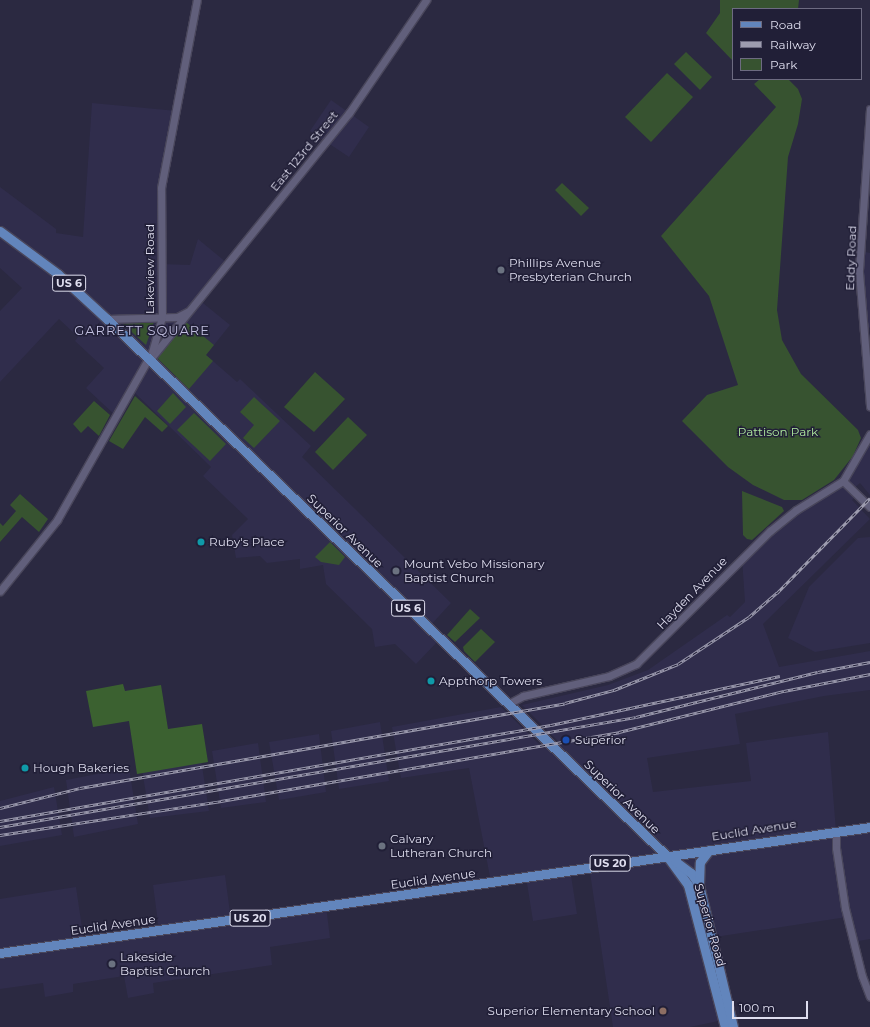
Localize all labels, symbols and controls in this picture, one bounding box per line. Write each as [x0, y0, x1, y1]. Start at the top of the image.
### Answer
legend [732, 8, 862, 80]
text: Road [770, 17, 801, 32]
text: Railway [770, 37, 816, 52]
text: Park [770, 57, 797, 72]
street label: East 123rd Street [267, 108, 341, 194]
street label: Lakeview Road [143, 224, 157, 314]
street label: Eddy Road [843, 225, 859, 291]
place label: Phillips Avenue Presbyterian Church [509, 256, 632, 284]
marker: Phillips Avenue Presbyterian Church [496, 265, 506, 275]
road number: US 6 [52, 274, 86, 292]
district label: GARRETT SQUARE [74, 322, 210, 338]
park label: Pattison Park [738, 425, 818, 439]
street label: Superior Avenue [304, 491, 386, 571]
place label: Ruby's Place [209, 535, 284, 549]
marker: Ruby's Place [196, 537, 206, 547]
street label: Hayden Avenue [654, 554, 730, 632]
place label: Mount Vebo Missionary Baptist Church [404, 557, 545, 585]
marker: Mount Vebo Missionary Baptist Church [391, 566, 401, 576]
road number: US 6 [391, 599, 425, 617]
place label: Appthorp Towers [439, 674, 542, 688]
marker: Appthorp Towers [426, 676, 436, 686]
place label: Superior [575, 733, 626, 747]
marker: Superior [560, 734, 572, 746]
street label: Superior Avenue [581, 757, 663, 837]
place label: Hough Bakeries [33, 761, 129, 775]
marker: Hough Bakeries [20, 763, 30, 773]
street label: Euclid Avenue [711, 816, 797, 844]
place label: Calvary Lutheran Church [390, 832, 492, 860]
marker: Calvary Lutheran Church [377, 841, 387, 851]
road number: US 20 [589, 854, 631, 872]
street label: Euclid Avenue [390, 866, 476, 892]
street label: Superior Road [691, 882, 729, 968]
road number: US 20 [229, 909, 271, 927]
street label: Euclid Avenue [70, 912, 156, 938]
place label: Lakeside Baptist Church [120, 950, 210, 978]
marker: Lakeside Baptist Church [107, 959, 117, 969]
scale bar [734, 993, 810, 1019]
text: 100 m [739, 1000, 775, 1015]
place label: Superior Elementary School [488, 1004, 655, 1018]
marker: Superior Elementary School [658, 1006, 668, 1016]

